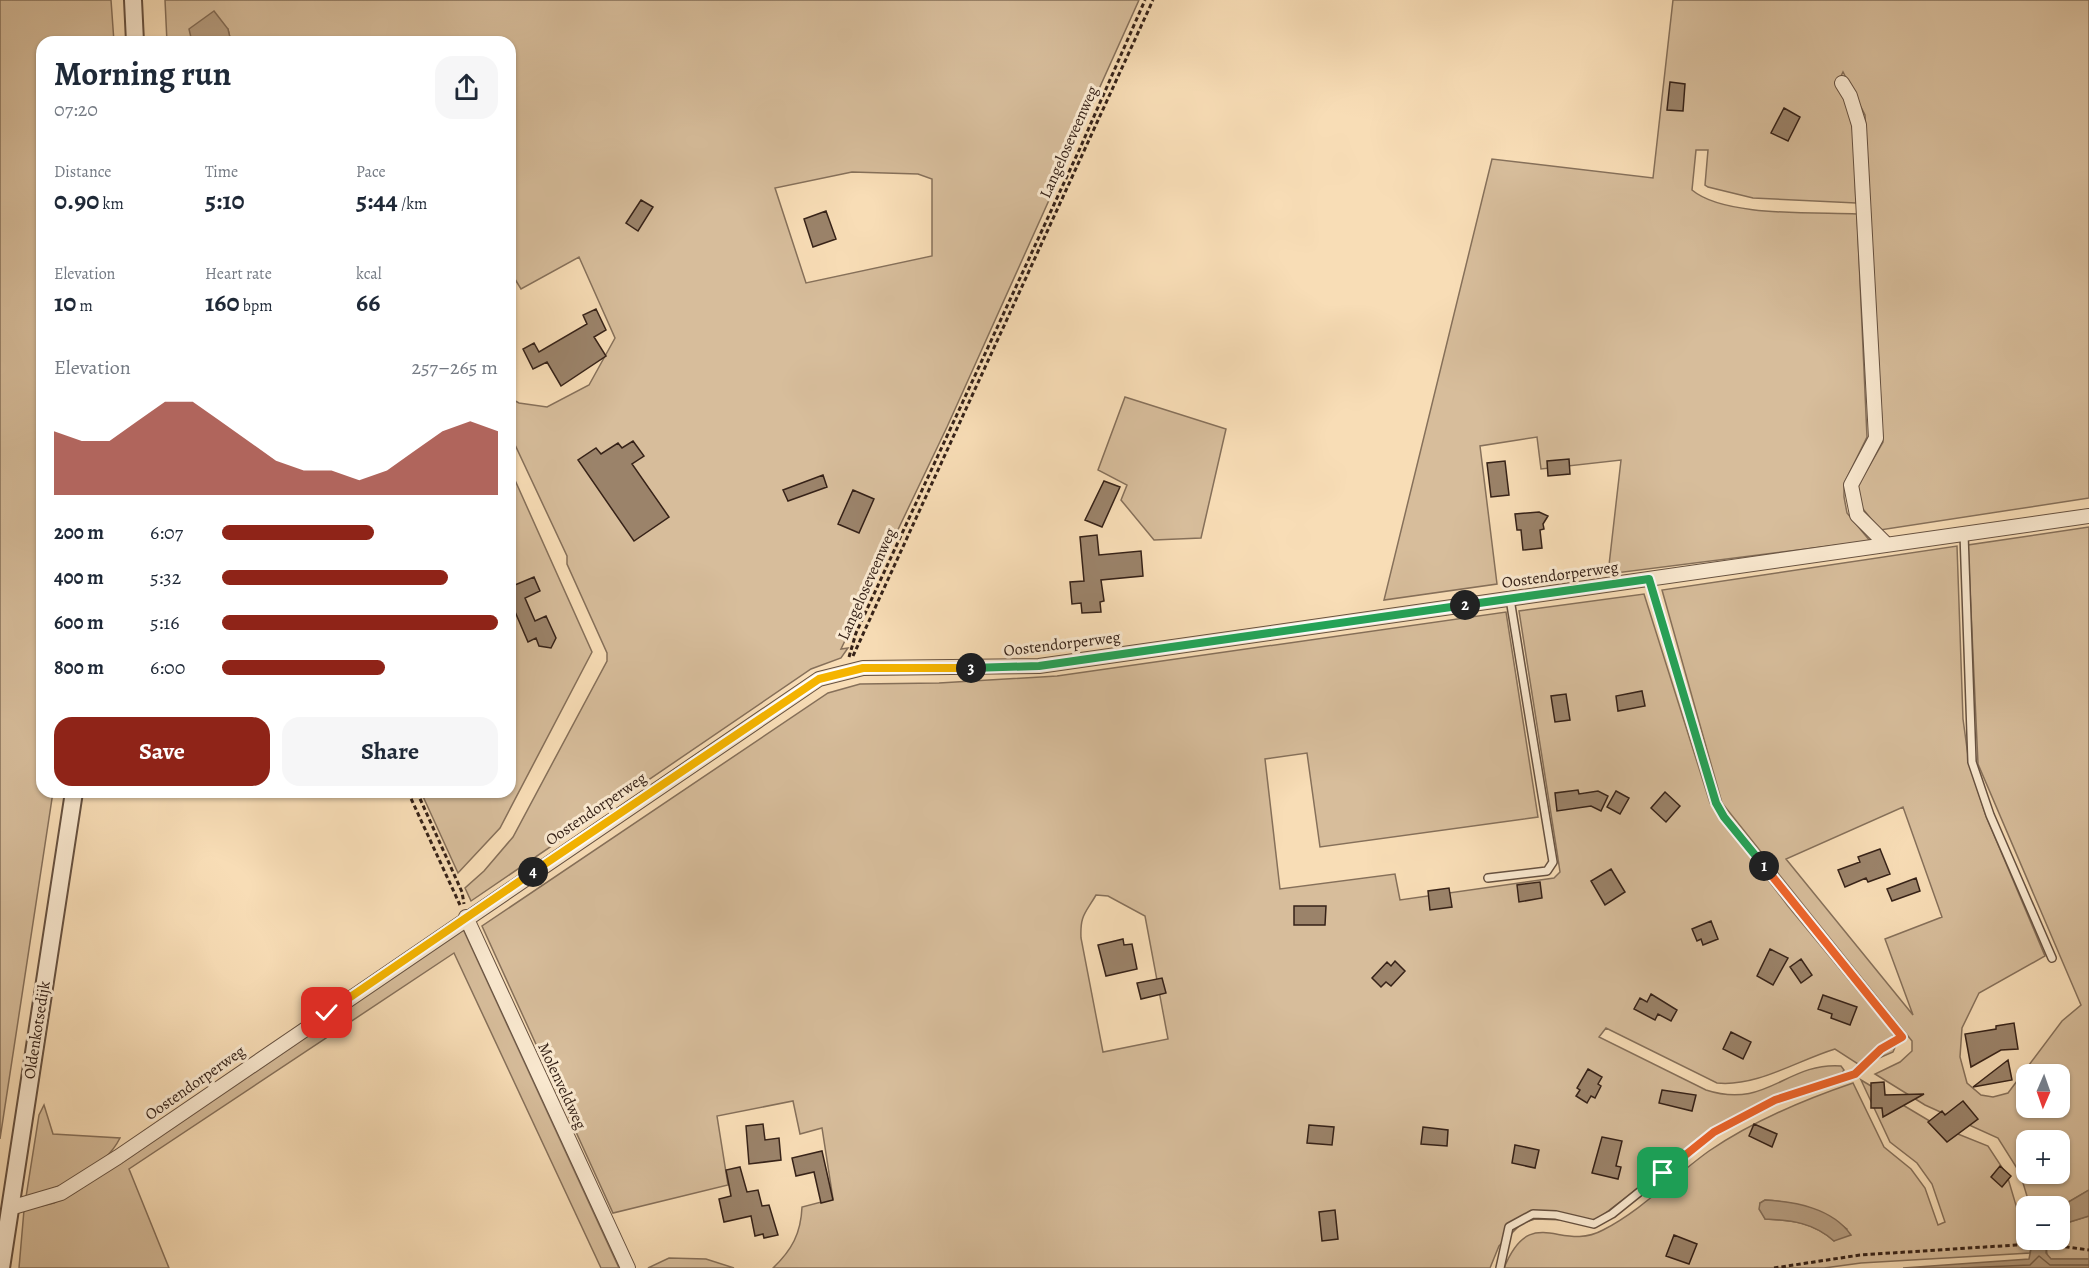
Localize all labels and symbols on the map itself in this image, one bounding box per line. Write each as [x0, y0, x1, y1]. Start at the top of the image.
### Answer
street label: Langeloseveenweg [1034, 82, 1104, 202]
street label: Langeloseveenweg [832, 524, 902, 644]
street label: Oostendorperweg [1500, 556, 1620, 594]
pin: 2 [1450, 590, 1480, 620]
street label: Oostendorperweg [1002, 626, 1122, 662]
pin: 3 [956, 653, 986, 683]
street label: Oostendorperweg [541, 767, 651, 851]
pin: 1 [1749, 851, 1779, 881]
pin: 4 [518, 857, 548, 887]
street label: Oldenkotsedijk [18, 979, 56, 1081]
pin [301, 987, 352, 1038]
street label: Molenveldweg [532, 1039, 592, 1133]
street label: Oostendorperweg [141, 1040, 249, 1126]
north arrow [2016, 1064, 2070, 1118]
pin [1637, 1147, 1688, 1198]

